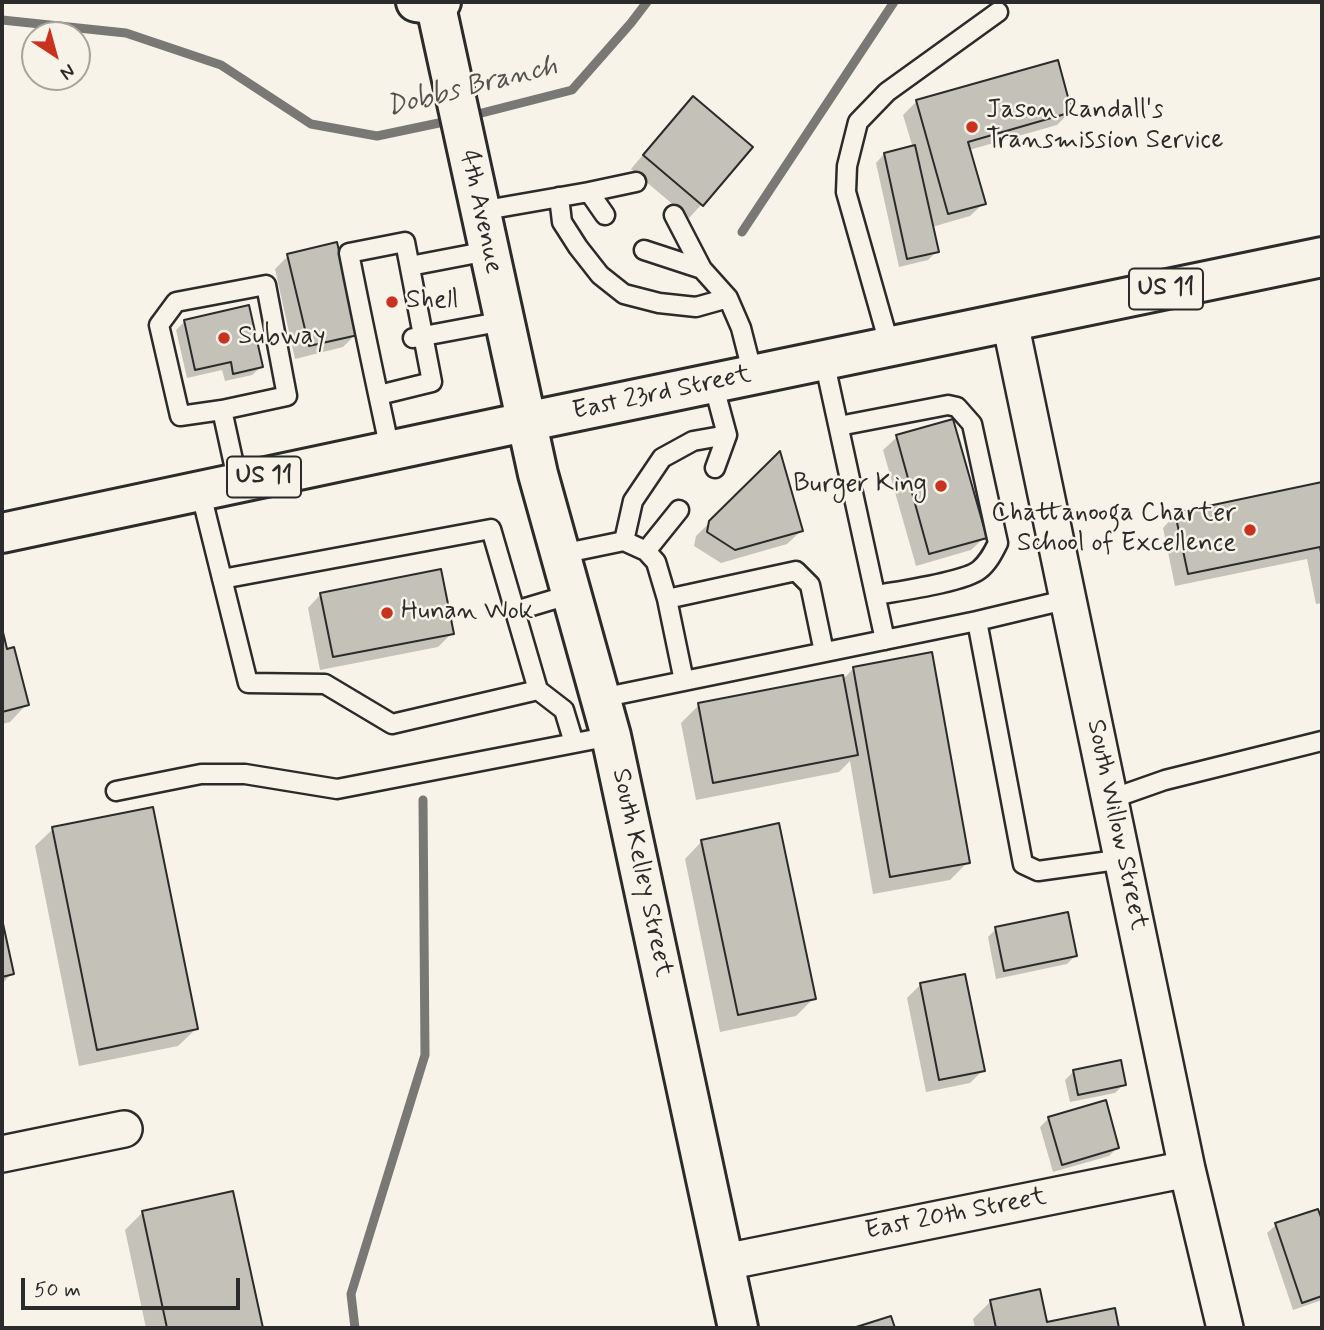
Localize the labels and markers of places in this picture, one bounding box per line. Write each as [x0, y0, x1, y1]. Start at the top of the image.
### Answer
place label: Jason Randall's Transmission Service [986, 96, 1223, 158]
marker: Jason Randall's Transmission Service [964, 119, 980, 135]
place label: Shell [406, 286, 458, 318]
marker: Shell [384, 294, 400, 310]
place label: Subway [238, 322, 326, 354]
marker: Subway [216, 330, 232, 346]
place label: Burger King [793, 470, 927, 502]
marker: Burger King [933, 478, 949, 494]
place label: Chattanooga Charter School of Excellence [991, 499, 1236, 560]
marker: Chattanooga Charter School of Excellence [1242, 522, 1258, 538]
place label: Hunan Wok [401, 597, 533, 629]
marker: Hunan Wok [379, 605, 395, 621]

